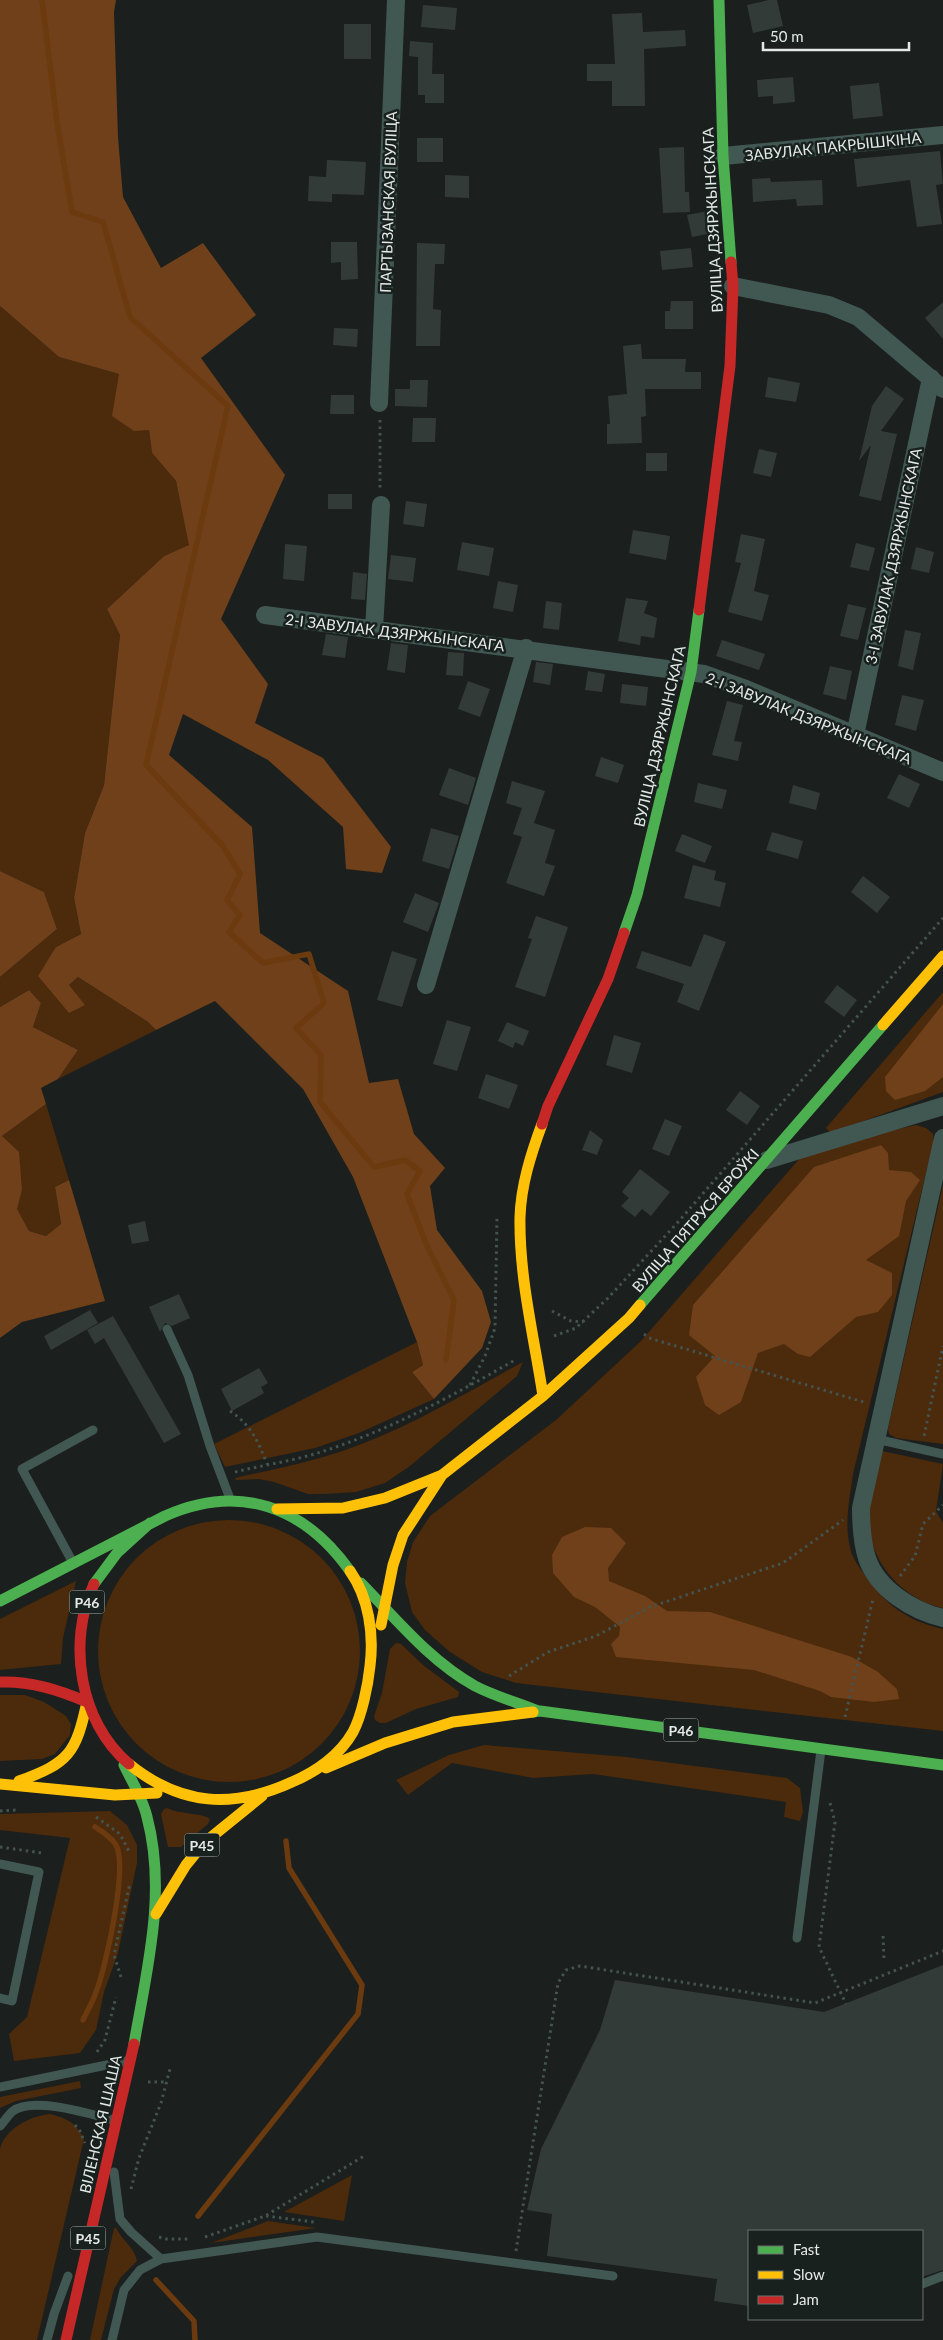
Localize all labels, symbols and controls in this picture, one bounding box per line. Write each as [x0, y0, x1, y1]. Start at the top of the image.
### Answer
scale bar [763, 20, 909, 52]
text: 50 m [770, 27, 804, 45]
street label: ПАРТЫЗАНСКАЯ ВУЛІЦА [376, 110, 400, 293]
street label: ВУЛІЦА ДЗЯРЖЫНСКАГА [698, 126, 726, 313]
street label: ЗАВУЛАК ПАКРЫШКІНА [744, 128, 923, 164]
street label: 3-І ЗАВУЛАК ДЗЯРЖЫНСКАГА [861, 445, 925, 666]
street label: 2-І ЗАВУЛАК ДЗЯРЖЫНСКАГА [284, 610, 506, 654]
street label: ВУЛІЦА ДЗЯРЖЫНСКАГА [629, 643, 689, 828]
street label: 2-І ЗАВУЛАК ДЗЯРЖЫНСКАГА [703, 668, 915, 768]
street label: ВУЛІЦА ПЯТРУСЯ БРОЎКІ [628, 1145, 762, 1295]
road number: Р46 [70, 1590, 104, 1614]
road number: Р46 [664, 1718, 698, 1742]
road number: Р45 [184, 1834, 220, 1856]
street label: ВІЛЕНСКАЯ ШАША [75, 2052, 125, 2195]
road number: Р45 [70, 2226, 106, 2250]
legend [748, 2230, 923, 2320]
text: Fast [793, 2240, 820, 2258]
text: Slow [793, 2265, 825, 2283]
text: Jam [793, 2290, 819, 2308]

